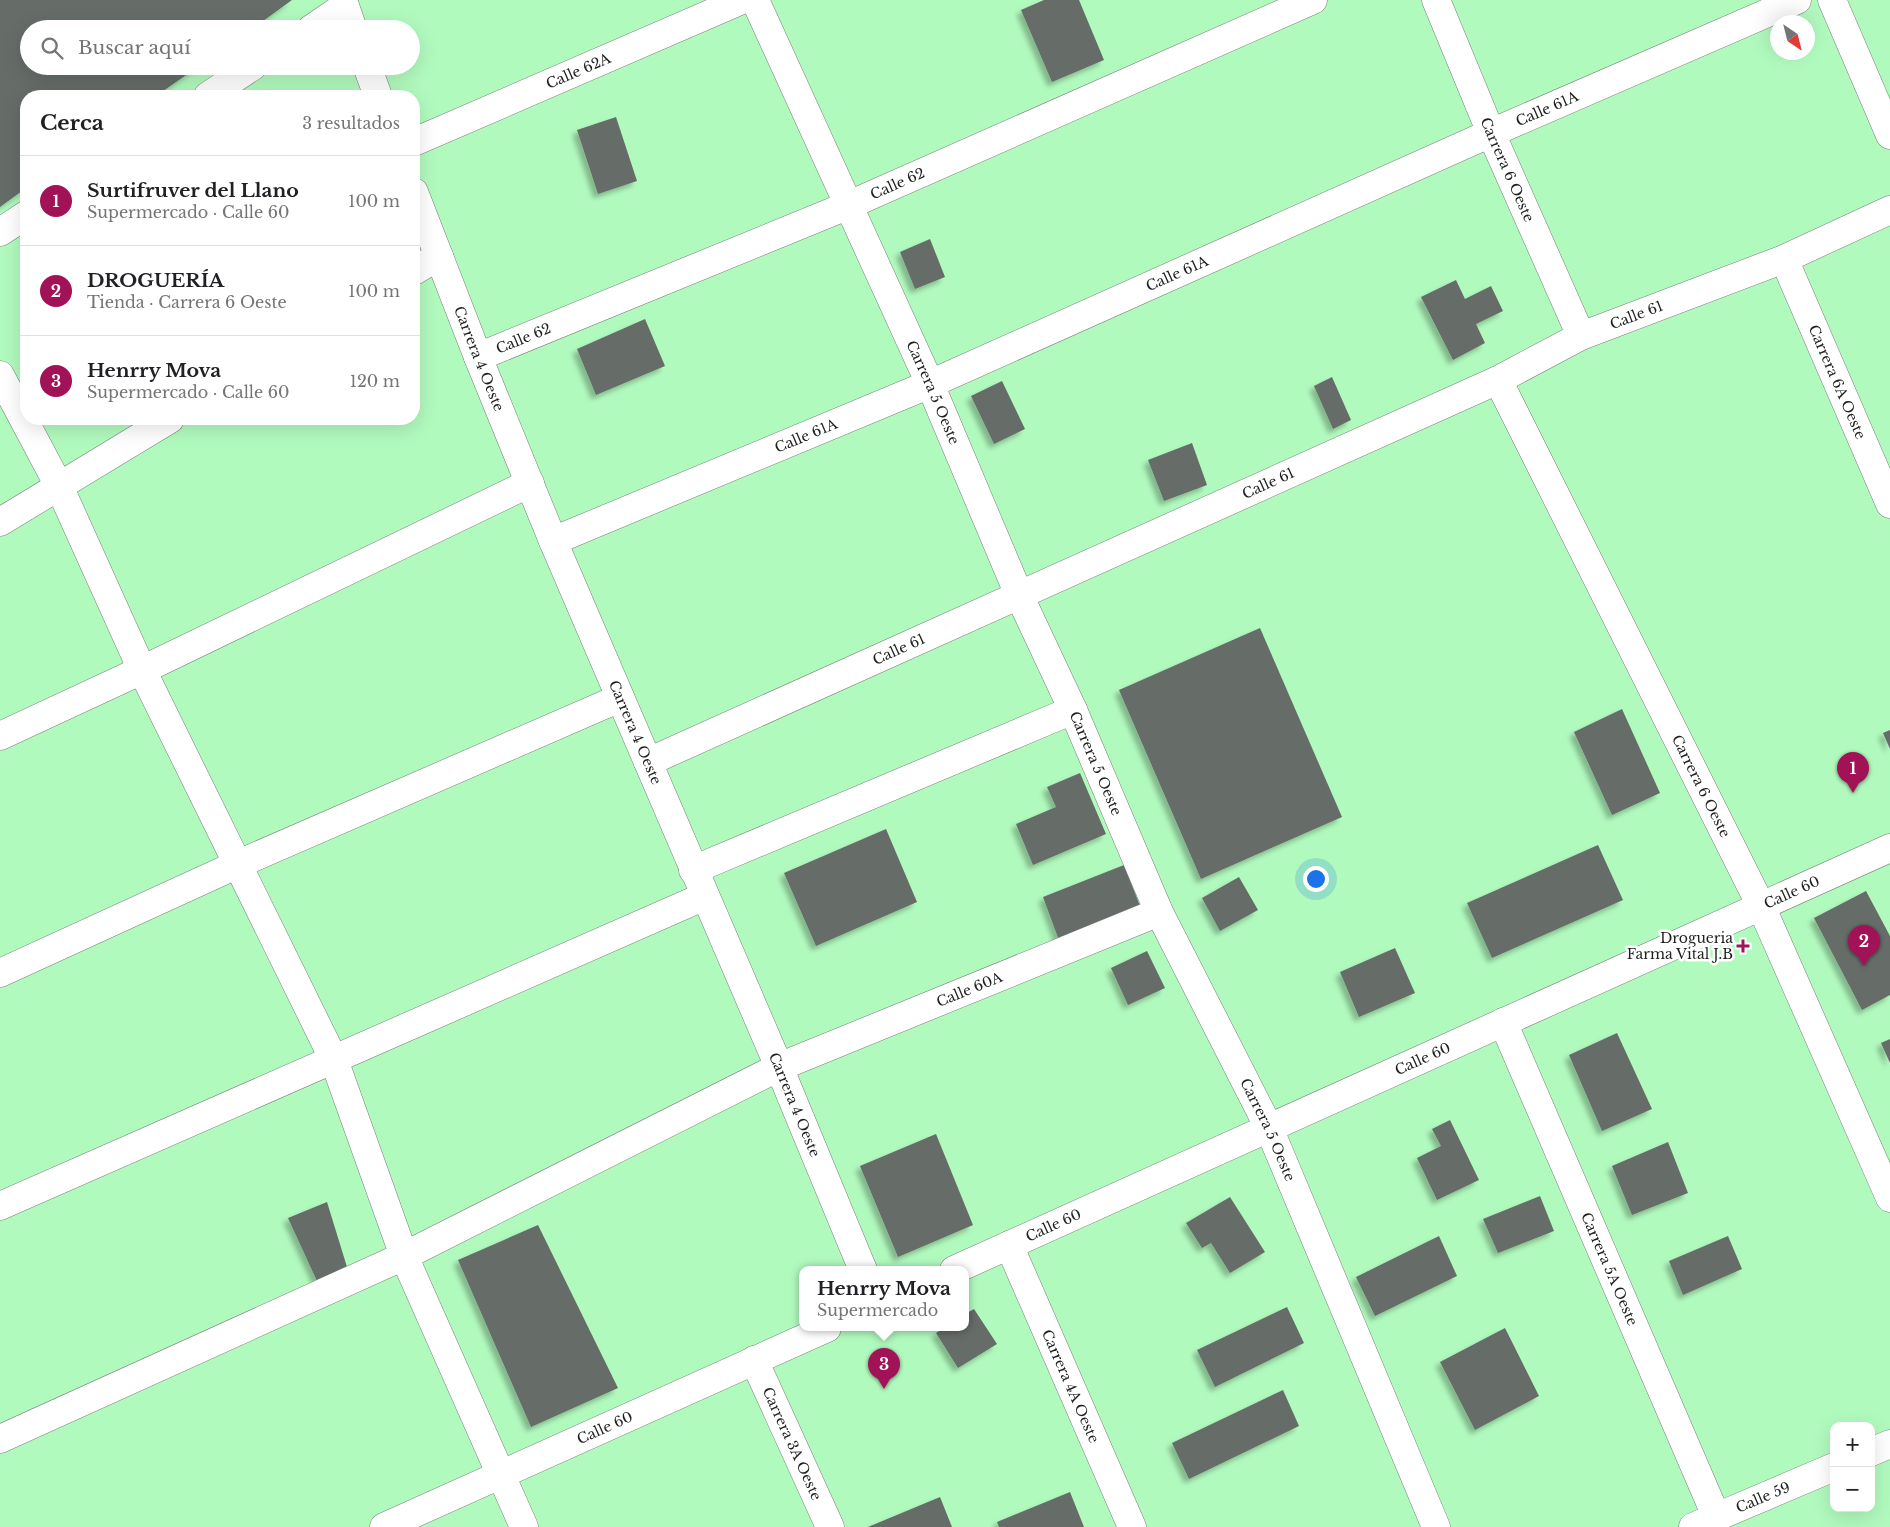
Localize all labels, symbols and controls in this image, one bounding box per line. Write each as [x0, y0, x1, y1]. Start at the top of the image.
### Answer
north arrow [1770, 15, 1815, 60]
search box [20, 20, 420, 75]
icon: search [38, 34, 66, 62]
text: Buscar aquí [78, 36, 191, 59]
street label: Calle 62A [543, 49, 614, 93]
street label: Calle 61A [1513, 87, 1581, 130]
text: Cerca [40, 110, 104, 136]
text: 3 resultados [302, 113, 400, 133]
street label: Carrera 6 Oeste [1476, 115, 1538, 225]
street label: Calle 62 [867, 164, 928, 203]
text: Surtifruver del Llano [87, 179, 299, 202]
text: 1 [53, 191, 59, 211]
text: 100 m [348, 191, 400, 211]
text: Supermercado · Calle 60 [87, 202, 290, 222]
street label: Calle 61A [1143, 252, 1211, 295]
text: DROGUERÍA [87, 269, 224, 292]
text: 2 [51, 281, 61, 301]
text: 100 m [348, 281, 400, 301]
text: Tienda · Carrera 6 Oeste [87, 292, 287, 312]
street label: Calle 61 [1607, 297, 1665, 333]
street label: Carrera 4 Oeste [450, 304, 508, 414]
street label: Calle 62 [493, 319, 554, 358]
street label: Carrera 6A Oeste [1805, 322, 1870, 442]
street label: Carrera 5 Oeste [902, 338, 963, 447]
text: Henrry Mova [87, 359, 221, 382]
text: 3 [51, 371, 61, 391]
text: 120 m [350, 371, 400, 391]
text: Supermercado · Calle 60 [87, 382, 290, 402]
street label: Calle 61A [772, 415, 840, 457]
street label: Calle 61 [1239, 464, 1297, 503]
street label: Calle 61 [870, 630, 928, 669]
street label: Carrera 4 Oeste [605, 678, 666, 787]
street label: Carrera 5 Oeste [1066, 708, 1126, 818]
street label: Carrera 6 Oeste [1668, 732, 1734, 840]
pin: 1 [1837, 752, 1869, 793]
your location [1303, 866, 1329, 892]
street label: Calle 60 [1761, 872, 1822, 913]
pin: 2 [1848, 925, 1880, 966]
place label: Drogueria Farma Vital J.B [1627, 929, 1733, 963]
marker: Drogueria Farma Vital J.B [1737, 940, 1749, 952]
street label: Calle 60A [934, 968, 1005, 1011]
street label: Calle 60 [1392, 1038, 1453, 1079]
street label: Carrera 4 Oeste [765, 1050, 824, 1160]
street label: Carrera 5 Oeste [1236, 1075, 1299, 1184]
street label: Calle 60 [1023, 1205, 1084, 1246]
street label: Carrera 5A Oeste [1577, 1210, 1642, 1328]
popup [799, 1266, 969, 1331]
text: Henrry Mova [817, 1277, 951, 1300]
text: Supermercado [817, 1300, 938, 1320]
street label: Carrera 4A Oeste [1038, 1327, 1103, 1446]
pin: 3 [868, 1348, 900, 1389]
street label: Carrera 3A Oeste [759, 1384, 826, 1503]
street label: Calle 60 [574, 1407, 635, 1448]
map controls [1830, 1422, 1875, 1512]
button: + [1830, 1422, 1875, 1467]
button: − [1830, 1467, 1875, 1512]
street label: Calle 59 [1733, 1478, 1793, 1517]

